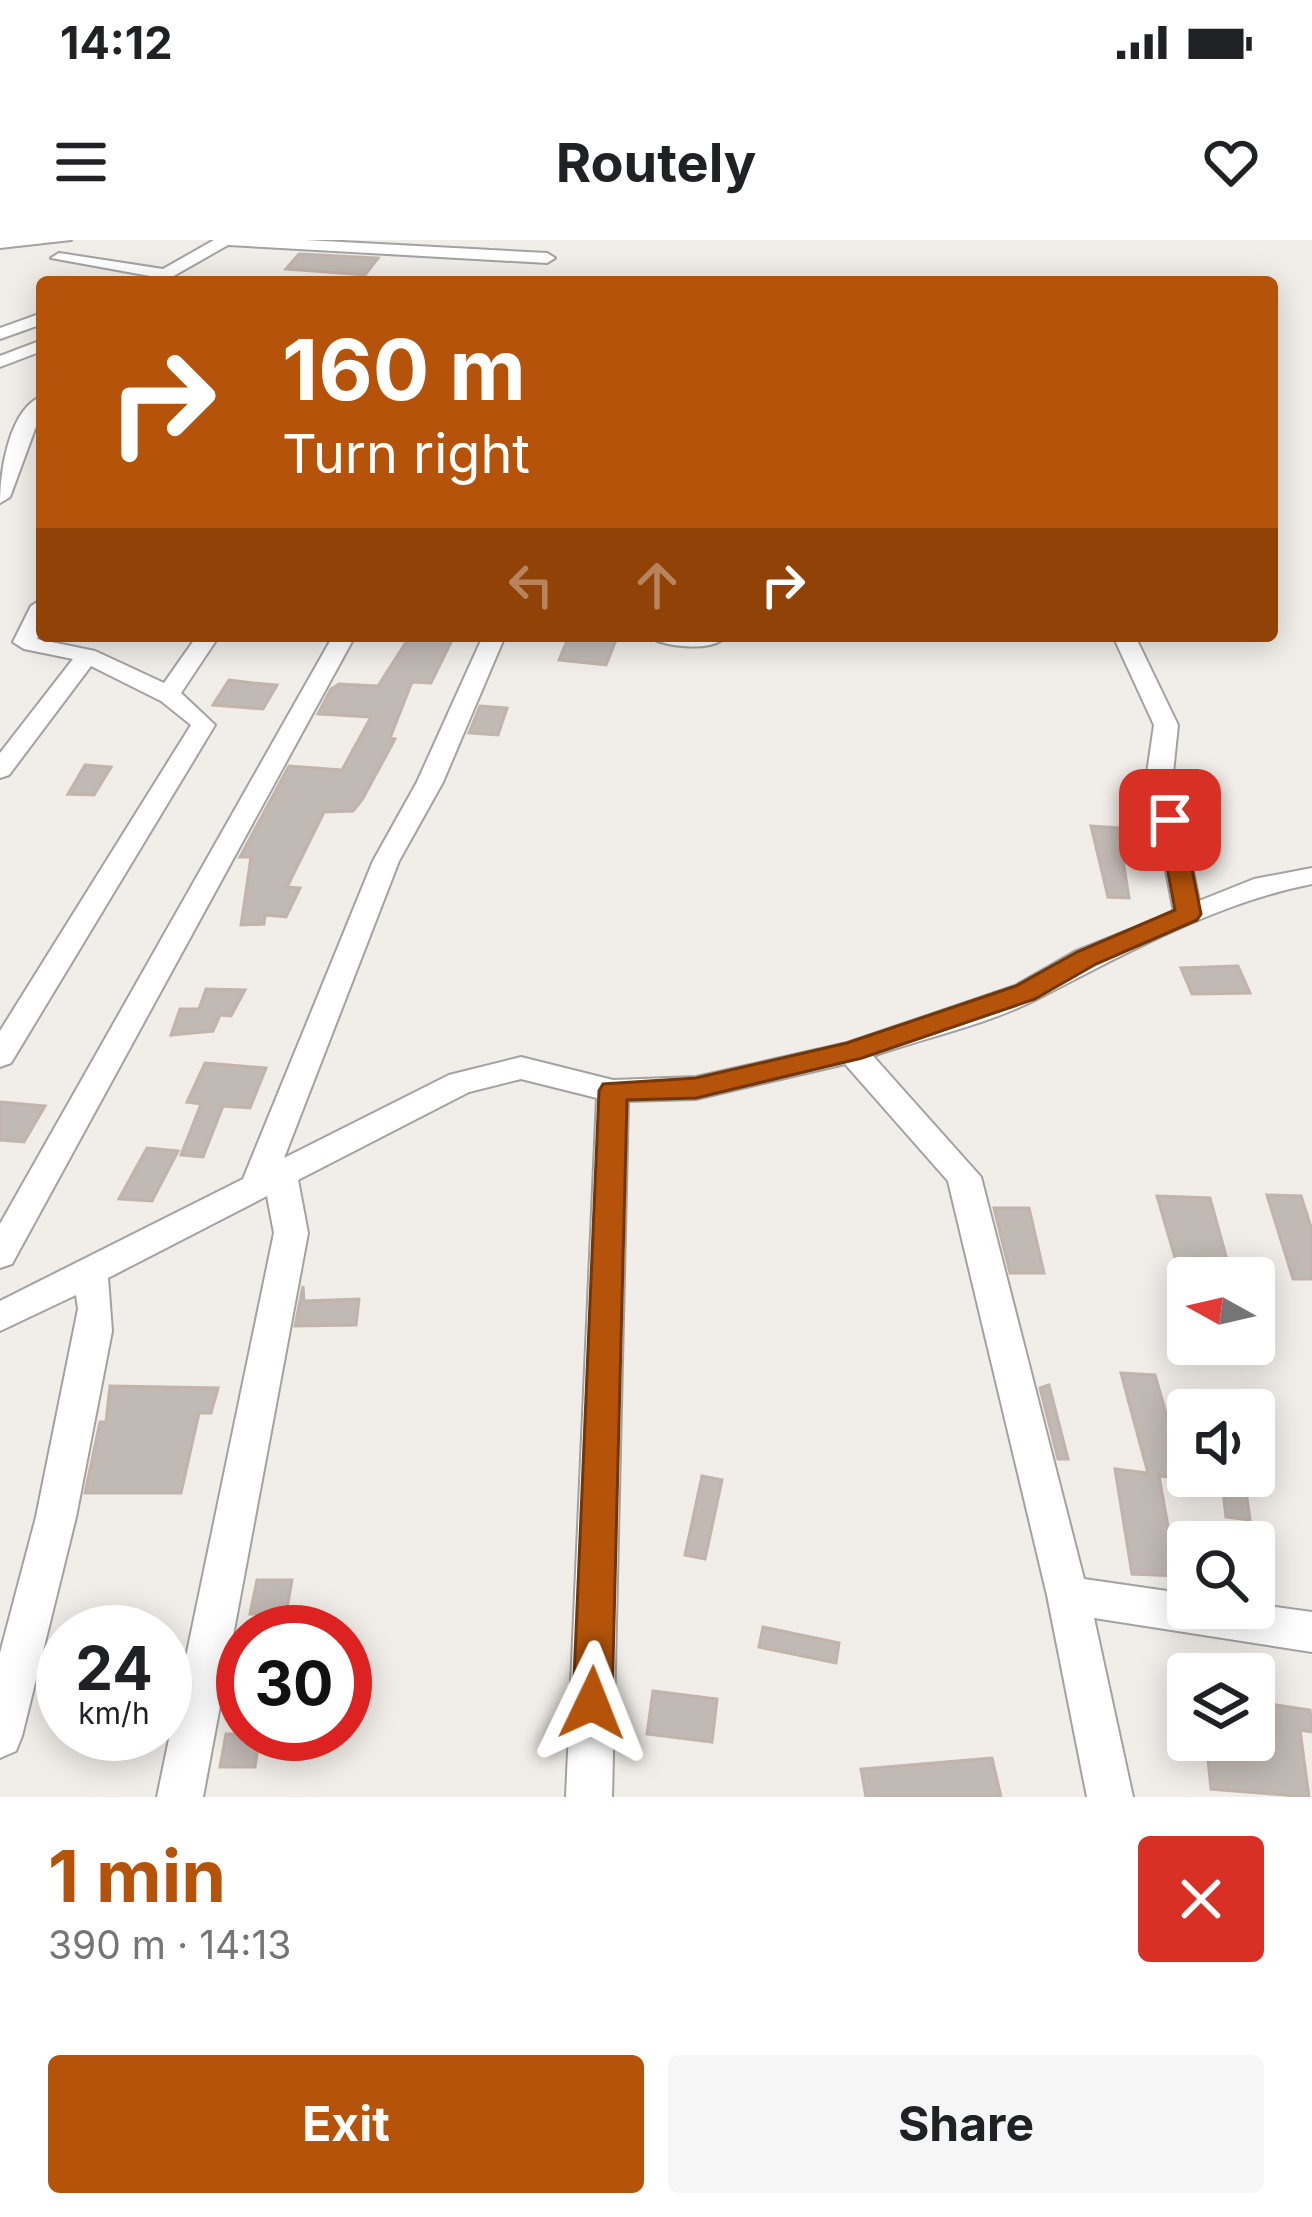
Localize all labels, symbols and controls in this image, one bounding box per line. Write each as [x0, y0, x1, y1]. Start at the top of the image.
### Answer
text: 14:12 [60, 15, 173, 70]
icon: menu [48, 129, 114, 195]
icon: heart [1198, 129, 1264, 195]
text: Routely [556, 130, 756, 195]
text: 160 m [282, 319, 526, 420]
icon: right [84, 324, 240, 480]
text: Turn right [282, 421, 530, 486]
icon: left [498, 552, 564, 618]
icon: ahead [624, 552, 690, 618]
icon: right [750, 552, 816, 618]
pin [1119, 769, 1221, 871]
icon: arrive [1137, 787, 1203, 853]
north arrow [1167, 1257, 1275, 1365]
map controls [1167, 1257, 1275, 1761]
button: sound [1167, 1389, 1275, 1497]
button: search [1167, 1521, 1275, 1629]
speed limit sign: 30 [216, 1605, 372, 1761]
text: 24 [75, 1632, 153, 1704]
position arrow [529, 1640, 655, 1766]
button: layers [1167, 1653, 1275, 1761]
text: km/h [78, 1695, 150, 1731]
text: 1 min [48, 1832, 226, 1919]
button: close [1138, 1836, 1264, 1962]
text: 390 m · 14:13 [48, 1921, 291, 1968]
button: Exit [48, 2055, 644, 2193]
button: Share [668, 2055, 1264, 2193]

